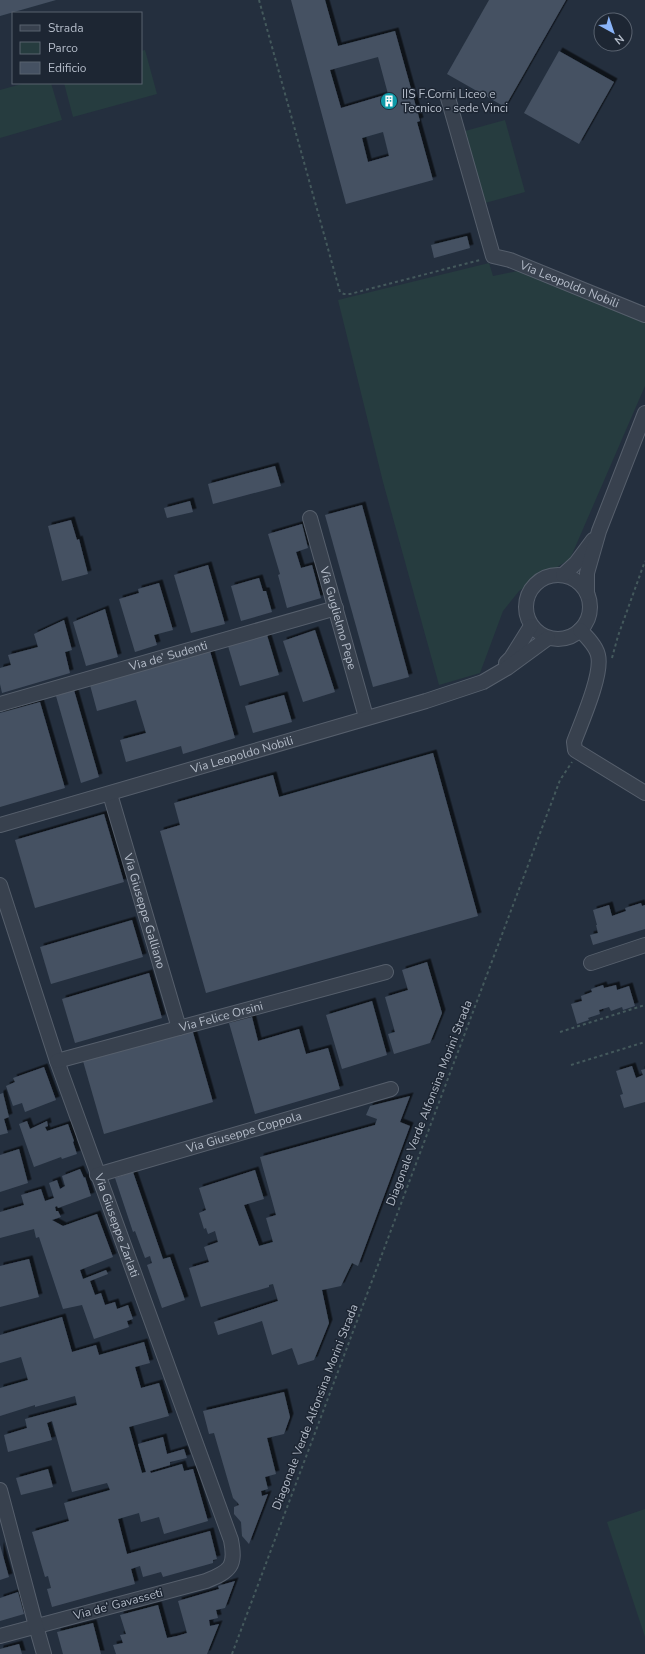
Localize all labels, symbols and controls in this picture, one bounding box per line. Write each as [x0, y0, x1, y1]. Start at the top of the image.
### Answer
legend [12, 12, 142, 84]
north arrow [593, 12, 633, 52]
text: Strada [48, 20, 84, 36]
text: N [611, 31, 627, 48]
text: Parco [48, 40, 78, 56]
text: Edificio [48, 60, 87, 76]
place label: IIS F.Corni Liceo e Tecnico - sede Vinci [402, 86, 508, 116]
building icon: IIS F.Corni Liceo e Tecnico - sede Vinci [379, 91, 399, 111]
street label: Via Leopoldo Nobili [517, 256, 622, 312]
street label: Via Guglielmo Pepe [316, 564, 360, 672]
street label: Via de’ Sudenti [126, 637, 209, 675]
street label: Via Leopoldo Nobili [188, 732, 295, 777]
street label: Via Giuseppe Galliano [120, 851, 169, 971]
street label: Via Felice Orsini [176, 998, 265, 1036]
street label: Diagonale Verde Alfonsina Morini Strada [382, 998, 476, 1208]
street label: Via Giuseppe Coppola [183, 1108, 303, 1157]
street label: Via Giuseppe Zarlati [90, 1171, 143, 1279]
street label: Diagonale Verde Alfonsina Morini Strada [268, 1302, 362, 1512]
street label: Via de’ Gavasseti [71, 1584, 164, 1624]

